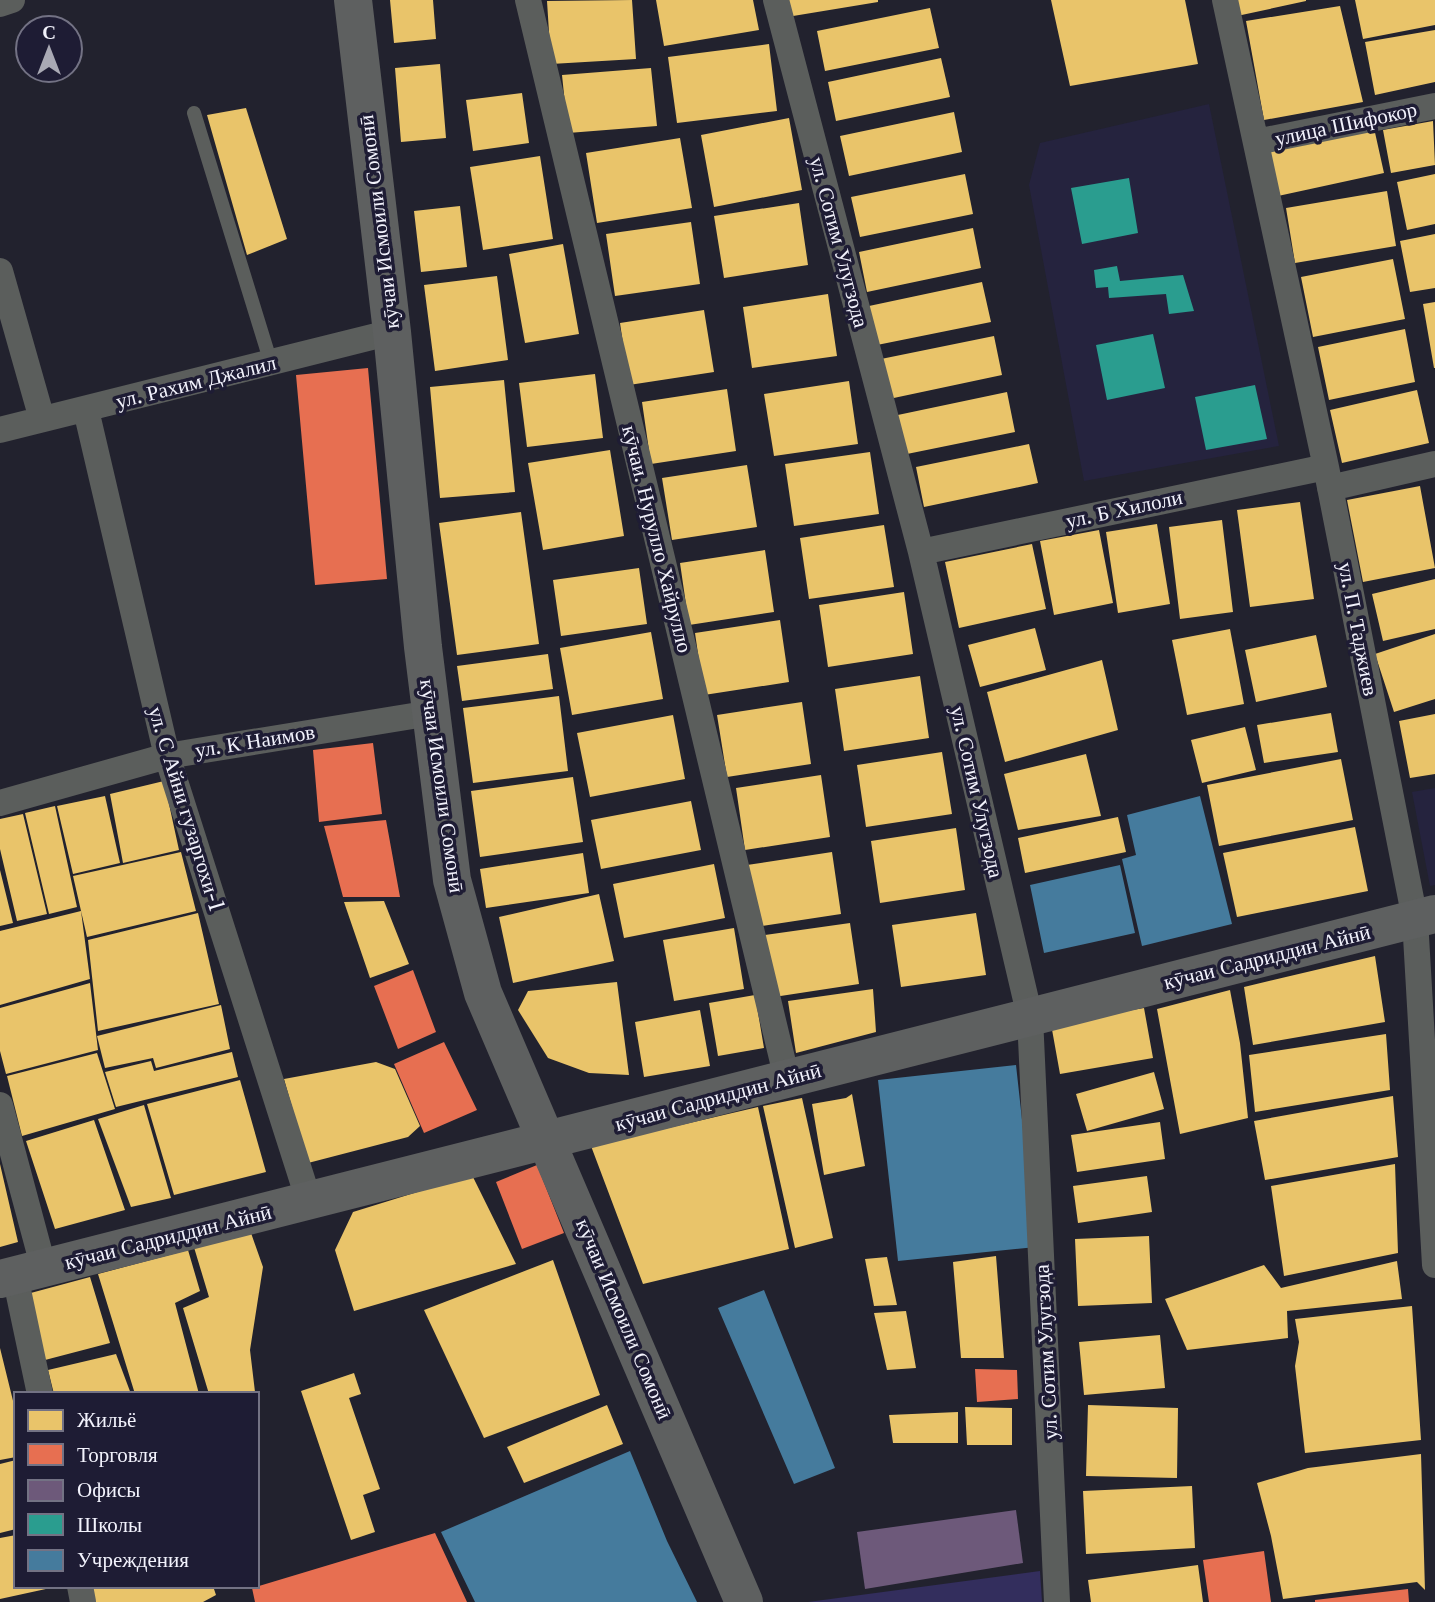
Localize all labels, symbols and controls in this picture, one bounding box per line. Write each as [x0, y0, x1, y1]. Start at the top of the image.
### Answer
north arrow [14, 14, 84, 84]
text: С [42, 21, 56, 44]
street label: улица Шифокор [1273, 96, 1419, 152]
street label: кӯчаи Исмоили Сомонӣ [353, 113, 405, 331]
street label: ул. Сотим Улугзода [804, 154, 874, 331]
street label: ул. Рахим Джалил [113, 350, 279, 414]
street label: кӯчаи. Нурулло Хайрулло [616, 423, 698, 655]
street label: ул. Б Хилоли [1063, 484, 1185, 534]
street label: ул. П. Таджиев [1332, 560, 1384, 698]
street label: кӯчаи Исмоили Сомонӣ [414, 677, 470, 895]
street label: ул. С Айни гузаргохи-1 [142, 703, 230, 915]
street label: ул. Сотим Улугзода [945, 703, 1010, 881]
street label: ул. К Наимов [193, 719, 317, 763]
street label: кӯчаи Садриддин Айнӣ [1161, 919, 1373, 995]
street label: кӯчаи Садриддин Айнӣ [612, 1057, 824, 1137]
street label: кӯчаи Садриддин Айнӣ [62, 1199, 274, 1275]
street label: кӯчаи Исмоили Сомонӣ [570, 1215, 678, 1423]
street label: ул. Сотим Улугзода [1028, 1263, 1064, 1440]
legend [14, 1392, 259, 1588]
text: Жильё [77, 1407, 136, 1433]
text: Торговля [77, 1442, 158, 1468]
text: Офисы [77, 1477, 140, 1503]
text: Школы [77, 1512, 142, 1538]
text: Учреждения [77, 1547, 189, 1573]

